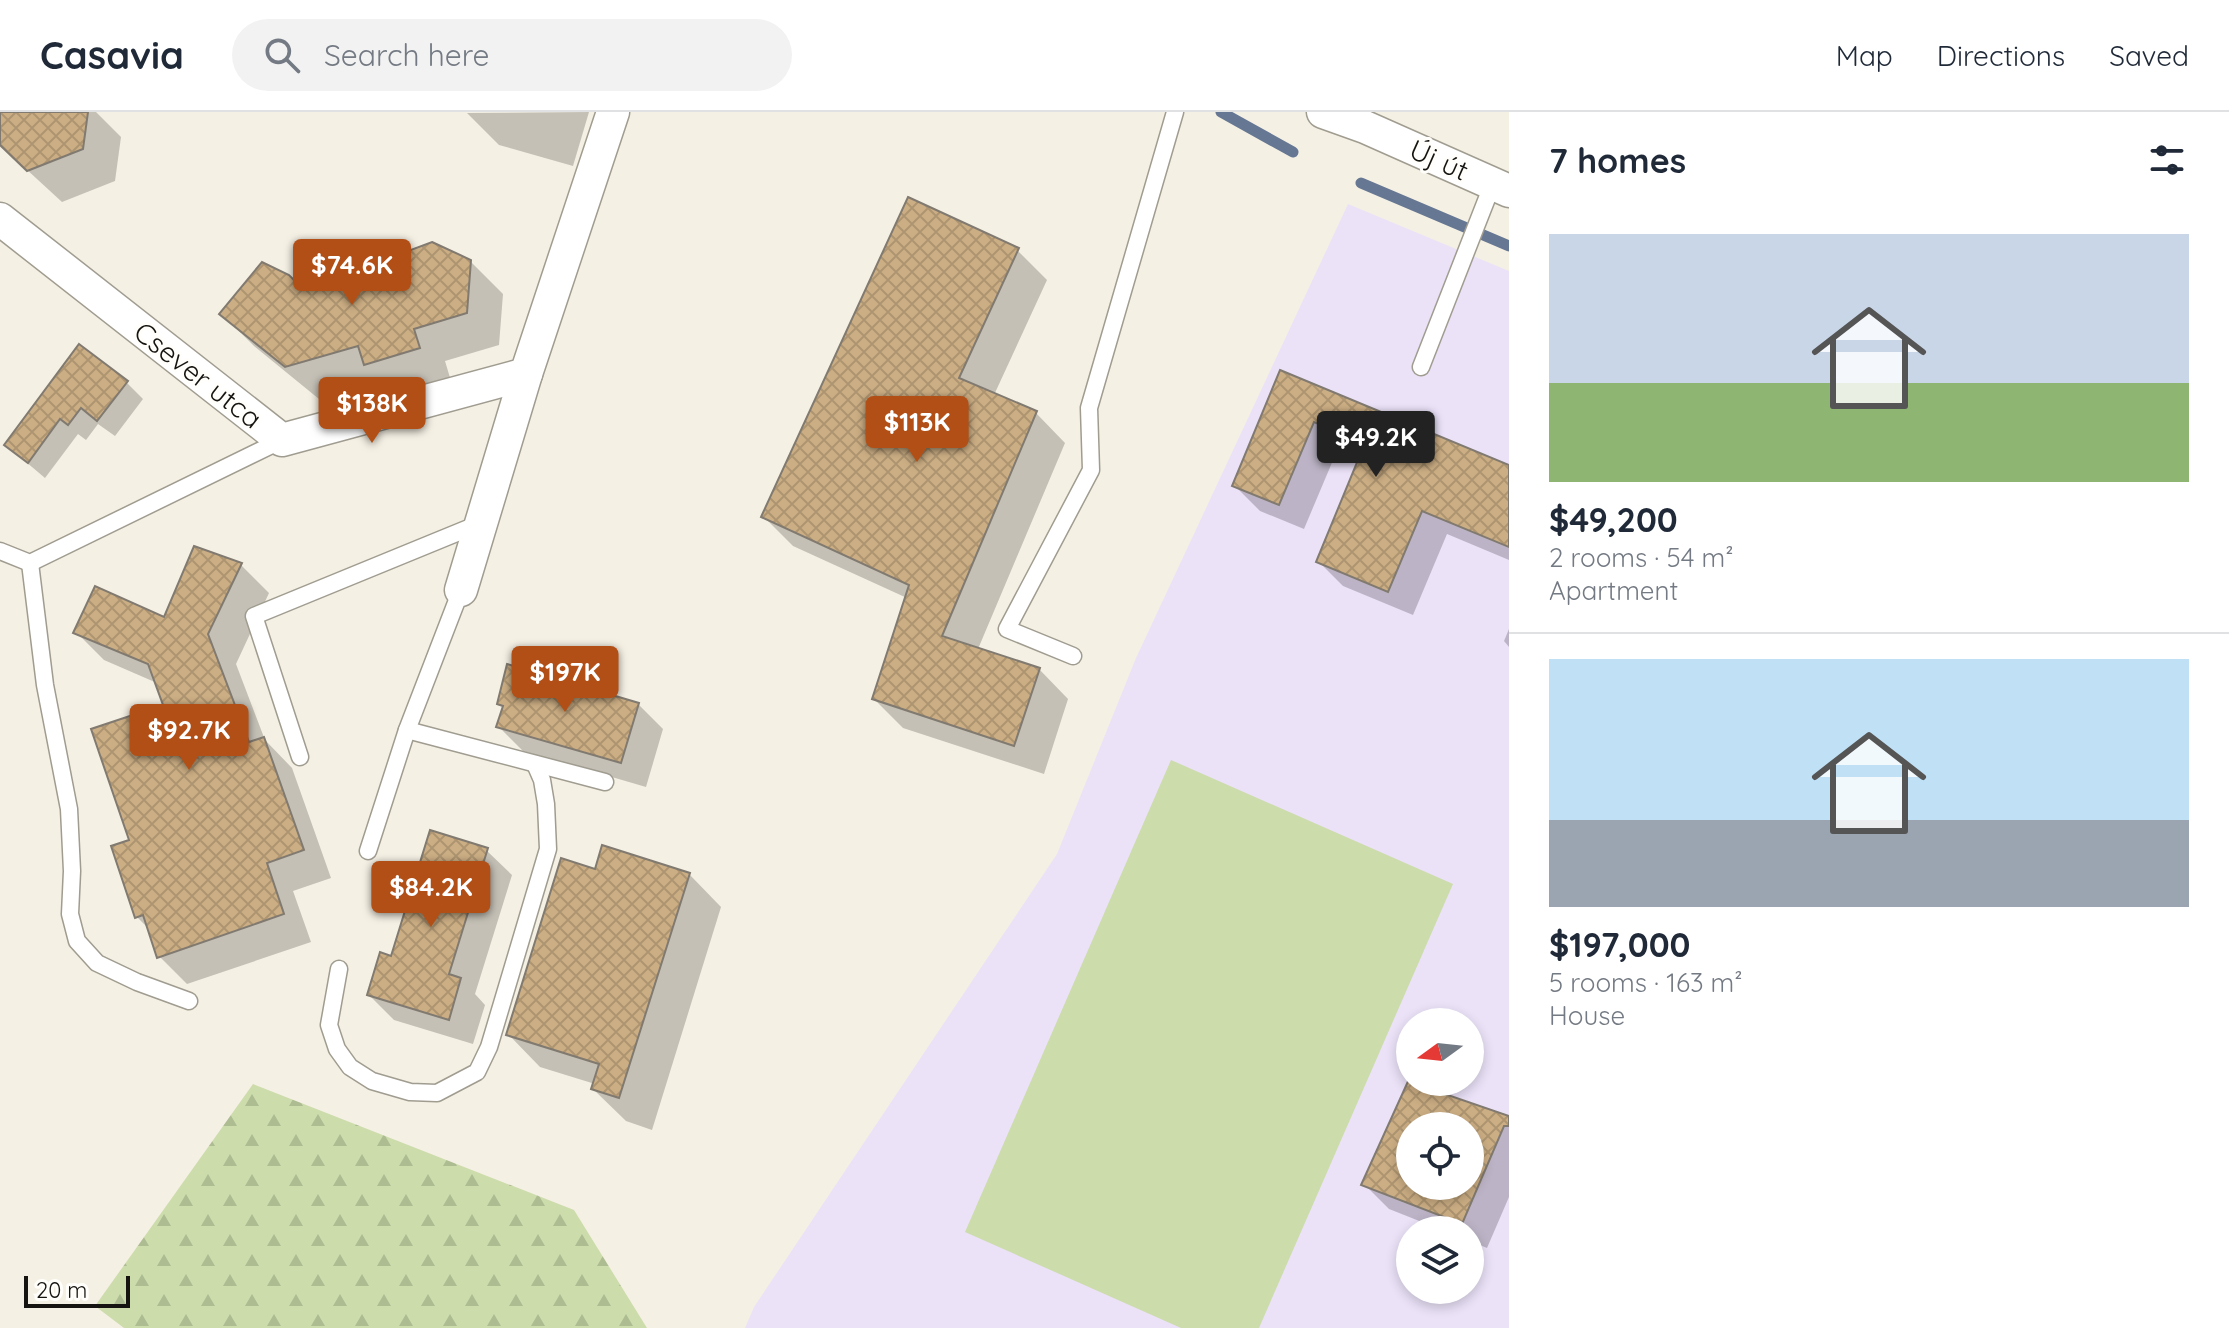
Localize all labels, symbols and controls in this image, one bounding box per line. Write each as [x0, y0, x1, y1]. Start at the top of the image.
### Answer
search box [232, 19, 792, 91]
text: Casavia [40, 31, 184, 79]
icon: search [260, 33, 304, 77]
text: Search here [324, 36, 490, 74]
text: Map [1836, 38, 1893, 73]
text: Directions [1937, 38, 2065, 73]
text: Saved [2109, 38, 2189, 73]
street label: Új út [1404, 131, 1474, 188]
icon: filters [2145, 138, 2189, 182]
text: 7 homes [1549, 139, 1686, 182]
pin: $74.6K [287, 239, 417, 307]
text: $74.6K [311, 248, 393, 281]
icon: home [1797, 286, 1941, 430]
street label: Csever utca [127, 314, 269, 435]
pin: $138K [316, 377, 428, 445]
text: $138K [337, 386, 407, 419]
pin: $113K [861, 396, 973, 464]
text: $113K [884, 405, 950, 438]
pin: $49.2K [1311, 411, 1441, 479]
text: $49.2K [1335, 420, 1417, 453]
text: $49,200 [1549, 498, 1678, 541]
text: 2 rooms · 54 m² [1549, 541, 1733, 574]
text: Apartment [1549, 574, 1678, 607]
pin: $197K [509, 646, 621, 714]
text: $197K [530, 655, 600, 688]
pin: $92.7K [124, 704, 254, 772]
icon: home [1797, 711, 1941, 855]
text: $92.7K [148, 713, 230, 746]
pin: $84.2K [366, 861, 496, 929]
text: $84.2K [389, 870, 473, 903]
text: $197,000 [1549, 923, 1690, 966]
text: 5 rooms · 163 m² [1549, 966, 1743, 999]
text: House [1549, 999, 1625, 1032]
north arrow [1396, 1008, 1484, 1096]
map controls [1396, 1008, 1484, 1304]
button: locate [1396, 1112, 1484, 1200]
button: layers [1396, 1216, 1484, 1304]
scale bar [24, 1272, 130, 1308]
text: 20 m [36, 1276, 87, 1304]

